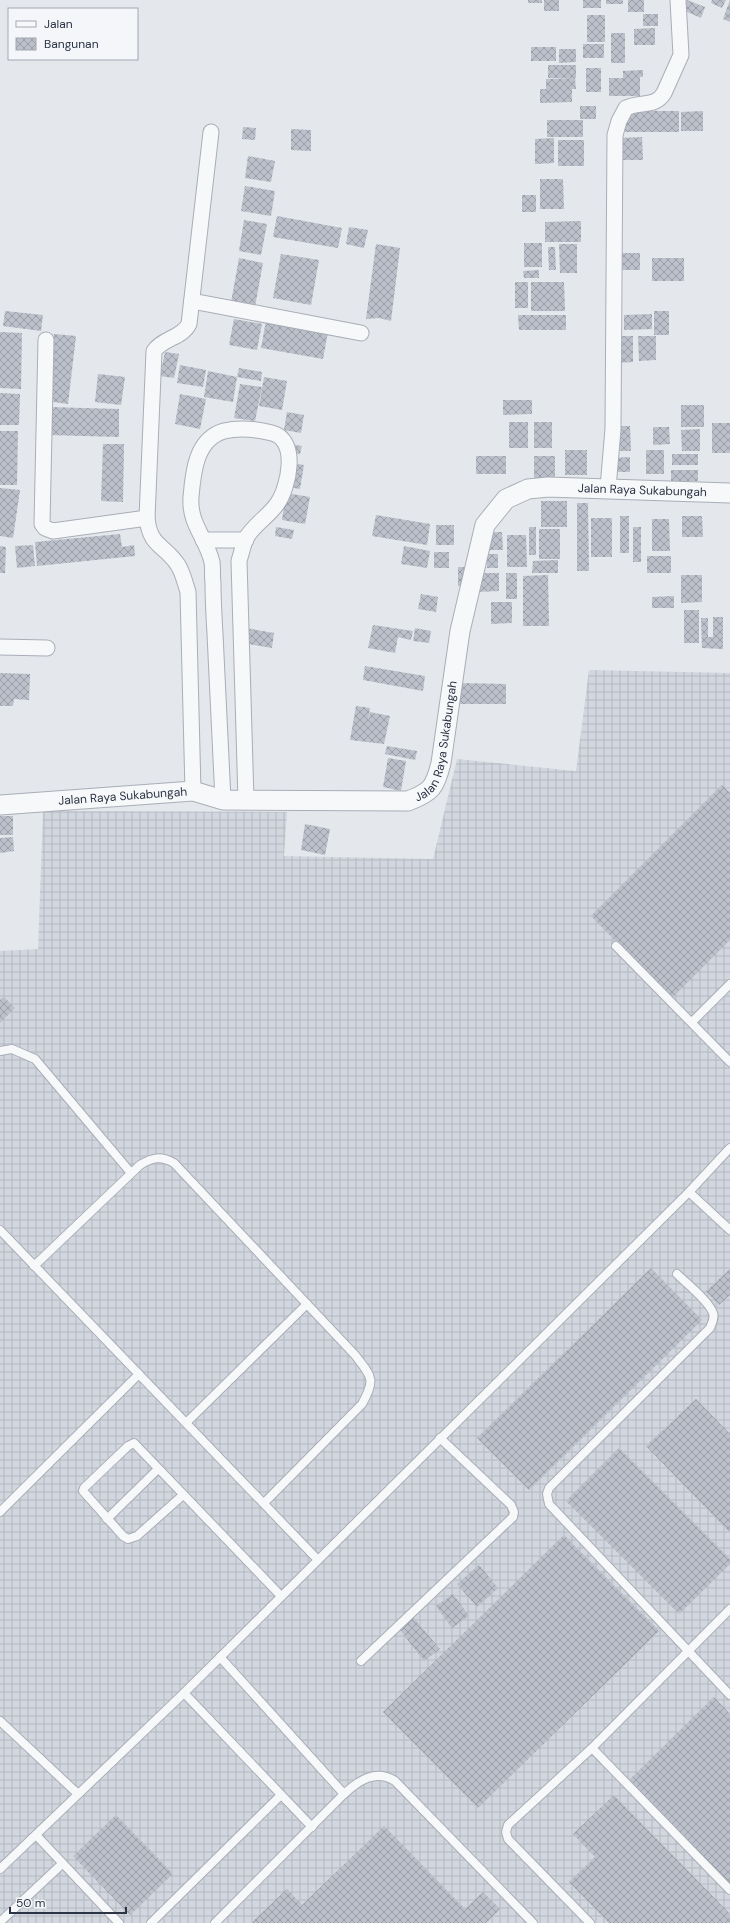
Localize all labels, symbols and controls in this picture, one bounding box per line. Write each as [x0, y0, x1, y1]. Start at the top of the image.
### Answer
legend [8, 8, 138, 60]
text: Jalan [44, 16, 73, 32]
text: Bangunan [44, 36, 99, 52]
street label: Jalan Raya Sukabungah [578, 480, 707, 500]
street label: Jalan Raya Sukabungah [412, 680, 461, 805]
street label: Jalan Raya Sukabungah [58, 783, 188, 809]
scale bar [10, 1889, 126, 1915]
text: 50 m [16, 1895, 45, 1911]

